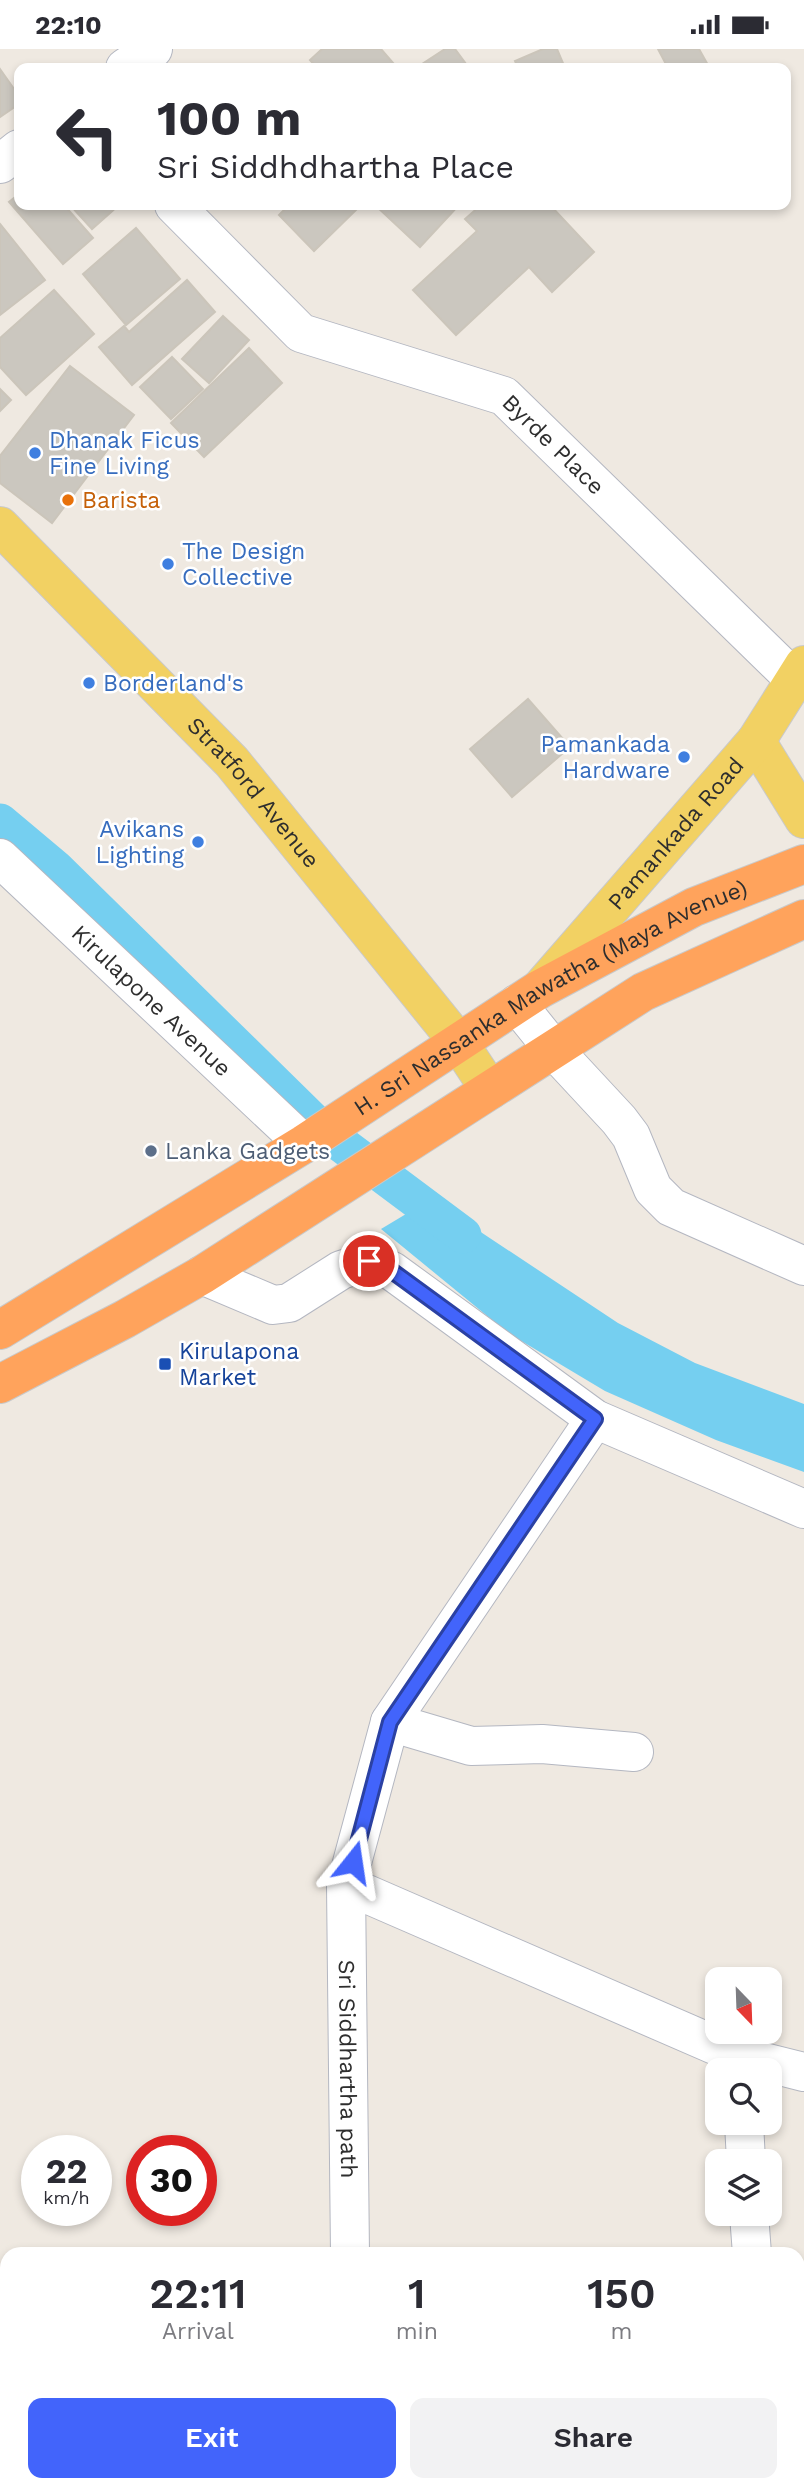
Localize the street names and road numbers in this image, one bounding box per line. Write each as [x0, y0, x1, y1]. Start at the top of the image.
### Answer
street label: Byrde Place [497, 389, 610, 500]
street label: Stratford Avenue [182, 712, 325, 873]
street label: Pamankada Road [602, 752, 750, 915]
street label: H. Sri Nassanka Mawatha (Maya Avenue) [349, 874, 751, 1121]
street label: Kirulapone Avenue [66, 919, 237, 1082]
street label: Sri Siddhartha path [333, 1960, 362, 2178]

